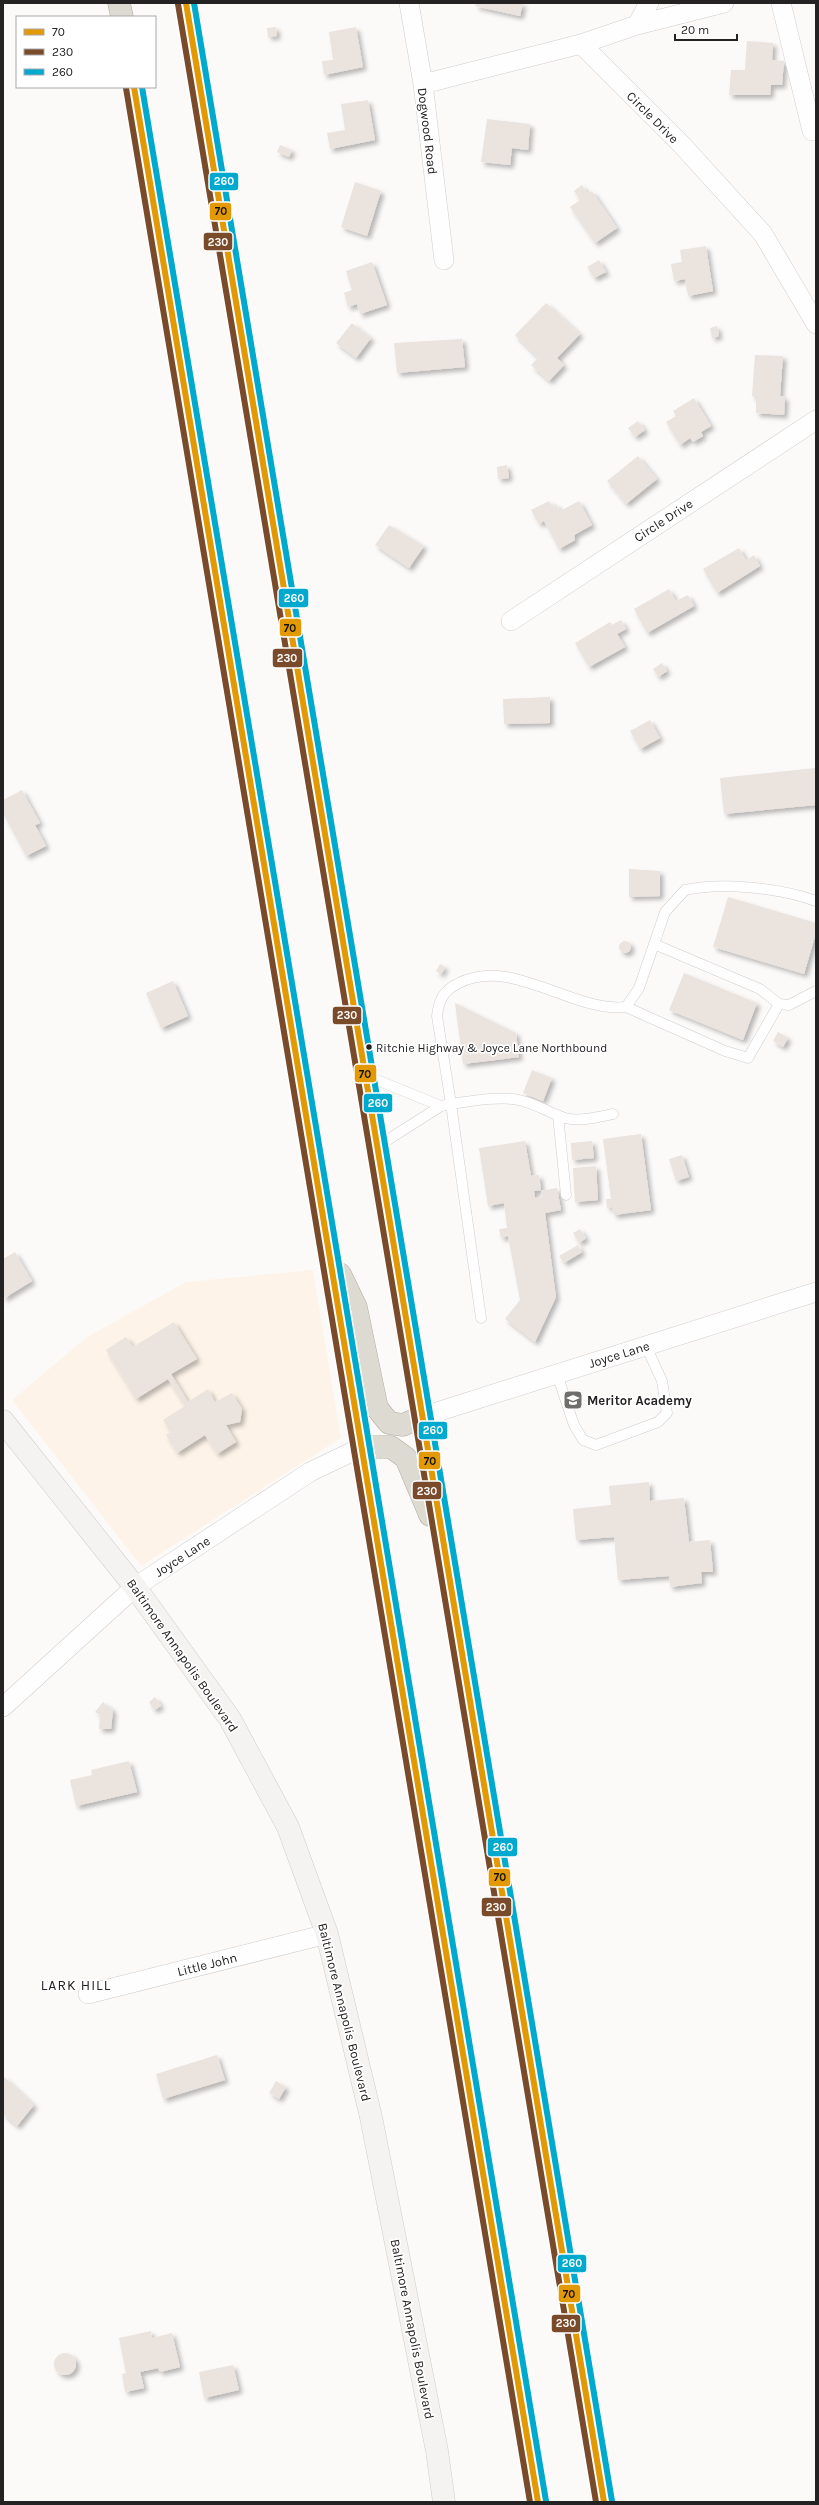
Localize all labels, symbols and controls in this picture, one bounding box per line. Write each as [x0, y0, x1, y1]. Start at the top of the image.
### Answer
legend [16, 16, 156, 88]
scale bar [675, 16, 737, 42]
text: 20 m [681, 23, 709, 37]
text: 70 [52, 25, 65, 39]
text: 230 [52, 45, 73, 59]
text: 260 [52, 65, 73, 79]
street label: Dogwood Road [415, 87, 440, 175]
street label: Circle Drive [624, 88, 682, 147]
line badge: 260 [209, 172, 239, 191]
text: 260 [214, 175, 234, 188]
line badge: 70 [209, 202, 232, 221]
text: 70 [215, 205, 227, 218]
line badge: 230 [203, 232, 233, 251]
text: 230 [208, 236, 228, 249]
street label: Circle Drive [631, 496, 696, 545]
line badge: 260 [278, 588, 309, 608]
text: 260 [284, 592, 304, 605]
line badge: 70 [279, 618, 302, 637]
text: 70 [284, 622, 296, 635]
line badge: 230 [272, 648, 303, 668]
text: 230 [277, 652, 297, 665]
line badge: 230 [332, 1006, 362, 1025]
text: 230 [337, 1009, 357, 1022]
place label: Ritchie Highway & Joyce Lane Northbound [376, 1041, 607, 1055]
marker: Ritchie Highway & Joyce Lane Northbound [364, 1042, 374, 1052]
line badge: 70 [354, 1064, 377, 1083]
text: 70 [359, 1068, 371, 1081]
line badge: 260 [363, 1093, 393, 1113]
text: 260 [368, 1097, 388, 1110]
street label: Joyce Lane [587, 1338, 652, 1371]
school or university icon: Meritor Academy [562, 1389, 584, 1411]
place label: Meritor Academy [587, 1393, 692, 1408]
line badge: 260 [418, 1421, 448, 1440]
text: 260 [423, 1424, 443, 1437]
line badge: 70 [418, 1451, 441, 1470]
text: 70 [424, 1455, 436, 1468]
line badge: 230 [412, 1481, 442, 1500]
text: 230 [417, 1485, 437, 1498]
street label: Joyce Lane [152, 1533, 213, 1580]
street label: Baltimore Annapolis Boulevard [124, 1576, 241, 1735]
line badge: 260 [487, 1837, 518, 1857]
text: 260 [493, 1841, 513, 1854]
line badge: 70 [488, 1868, 511, 1887]
text: 70 [494, 1871, 506, 1884]
line badge: 230 [481, 1897, 512, 1917]
text: 230 [486, 1901, 506, 1914]
street label: Baltimore Annapolis Boulevard [315, 1921, 374, 2103]
street label: Little John [176, 1950, 239, 1979]
district label: LARK HILL [41, 1977, 111, 1994]
street label: Baltimore Annapolis Boulevard [388, 2238, 437, 2420]
line badge: 260 [557, 2254, 587, 2273]
text: 260 [562, 2257, 582, 2270]
line badge: 70 [558, 2284, 581, 2303]
text: 70 [563, 2288, 575, 2301]
line badge: 230 [551, 2314, 581, 2333]
text: 230 [556, 2317, 576, 2330]

